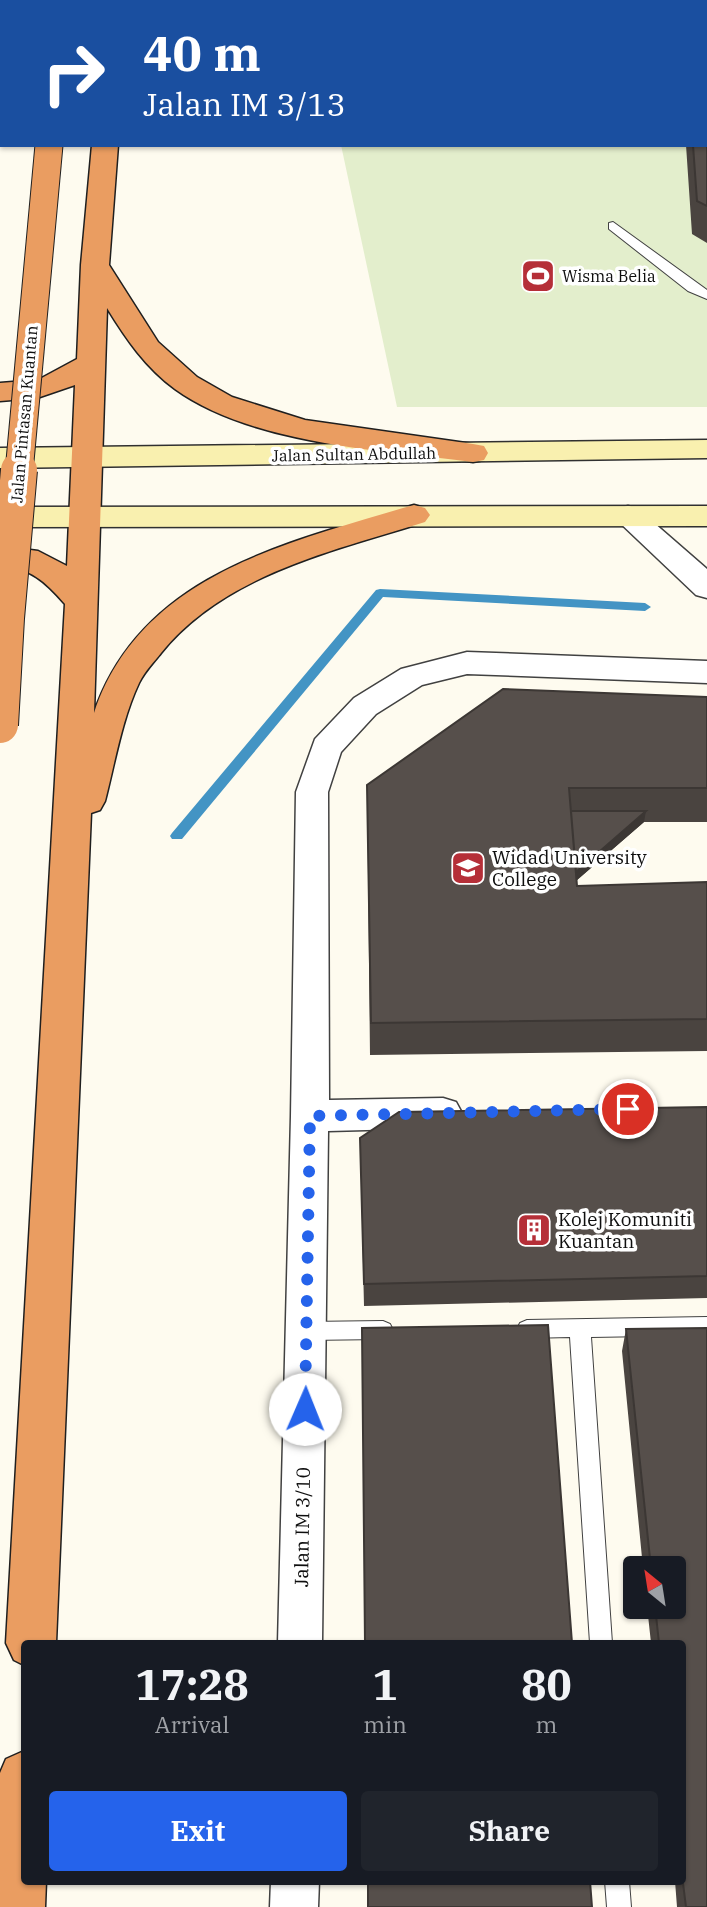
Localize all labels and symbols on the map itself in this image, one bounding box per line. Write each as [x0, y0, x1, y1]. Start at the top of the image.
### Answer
sports icon: Wisma Belia [519, 257, 557, 295]
place label: Wisma Belia [562, 266, 656, 286]
street label: Jalan Pintasan Kuantan [6, 324, 42, 504]
street label: Jalan Sultan Abdullah [272, 443, 436, 465]
place label: Widad University College [492, 845, 648, 891]
school or university icon: Widad University College [449, 849, 487, 887]
pin [598, 1079, 658, 1139]
place label: Kolej Komuniti Kuantan [558, 1207, 692, 1253]
building icon: Kolej Komuniti Kuantan [515, 1211, 553, 1249]
position arrow [268, 1372, 342, 1446]
street label: Jalan IM 3/10 [289, 1467, 315, 1587]
north arrow [623, 1556, 686, 1619]

